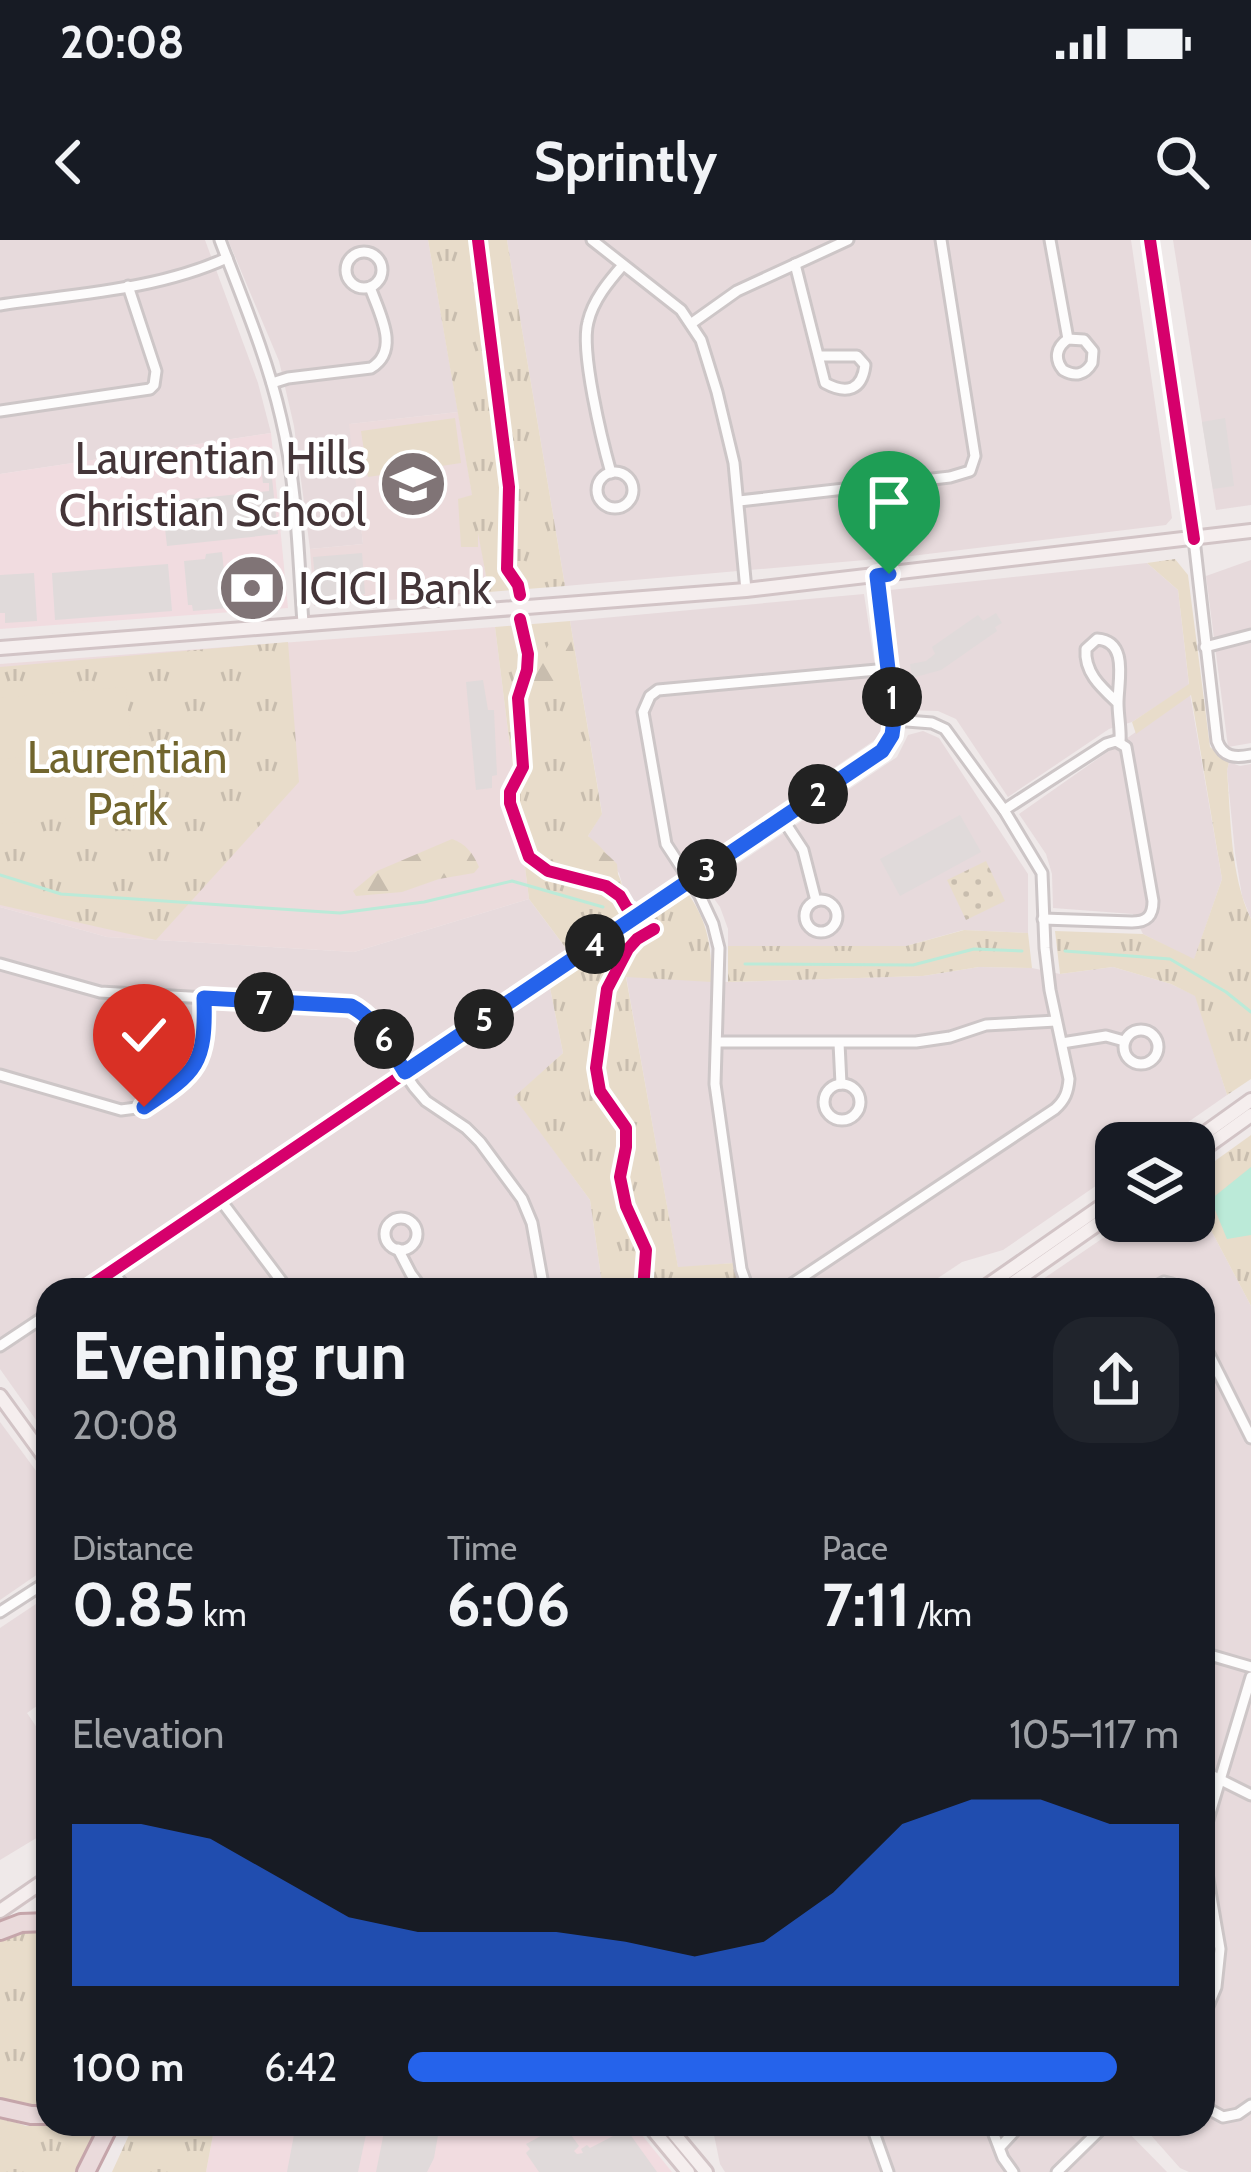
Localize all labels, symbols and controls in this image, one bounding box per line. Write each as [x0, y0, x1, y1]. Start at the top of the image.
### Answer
text: 20:08 [60, 15, 185, 69]
icon: back [36, 129, 102, 195]
text: Sprintly [534, 129, 717, 195]
icon: search [1149, 129, 1215, 195]
place label: Laurentian Hills Christian School [59, 431, 366, 537]
school or university icon: Laurentian Hills Christian School [378, 449, 448, 519]
pin [838, 451, 940, 574]
icon: arrive [856, 469, 922, 535]
bank icon: ICICI Bank [217, 553, 287, 623]
place label: ICICI Bank [298, 561, 493, 615]
pin: 1 [862, 667, 922, 727]
text: 1 [886, 677, 898, 717]
park label: Laurentian Park [27, 730, 227, 836]
pin: 2 [788, 764, 848, 824]
text: 2 [809, 774, 827, 814]
pin: 3 [677, 839, 737, 899]
text: 3 [698, 849, 716, 889]
pin: 4 [565, 914, 625, 974]
text: 4 [585, 924, 605, 964]
pin: 7 [234, 972, 294, 1032]
text: 7 [256, 982, 272, 1022]
pin [93, 984, 195, 1107]
pin: 5 [454, 989, 514, 1049]
text: 5 [475, 999, 493, 1039]
icon: check [111, 1002, 177, 1068]
pin: 6 [354, 1009, 414, 1069]
text: 6 [375, 1019, 393, 1059]
map controls [1095, 1122, 1215, 1242]
button: layers [1095, 1122, 1215, 1242]
text: Evening run [72, 1315, 407, 1396]
button: share [1053, 1317, 1179, 1443]
text: 20:08 [72, 1401, 179, 1449]
text: Distance [72, 1528, 193, 1568]
text: Time [447, 1528, 517, 1568]
text: Pace [822, 1528, 888, 1568]
text: 0.85 [72, 1568, 195, 1641]
text: 6:06 [447, 1568, 570, 1641]
text: 7:11 [822, 1568, 910, 1641]
text: km [195, 1594, 247, 1634]
text: /km [910, 1594, 972, 1634]
text: Elevation [72, 1710, 224, 1758]
text: 105–117 m [1009, 1710, 1179, 1758]
text: 100 m [72, 2043, 184, 2091]
text: 6:42 [264, 2043, 337, 2091]

